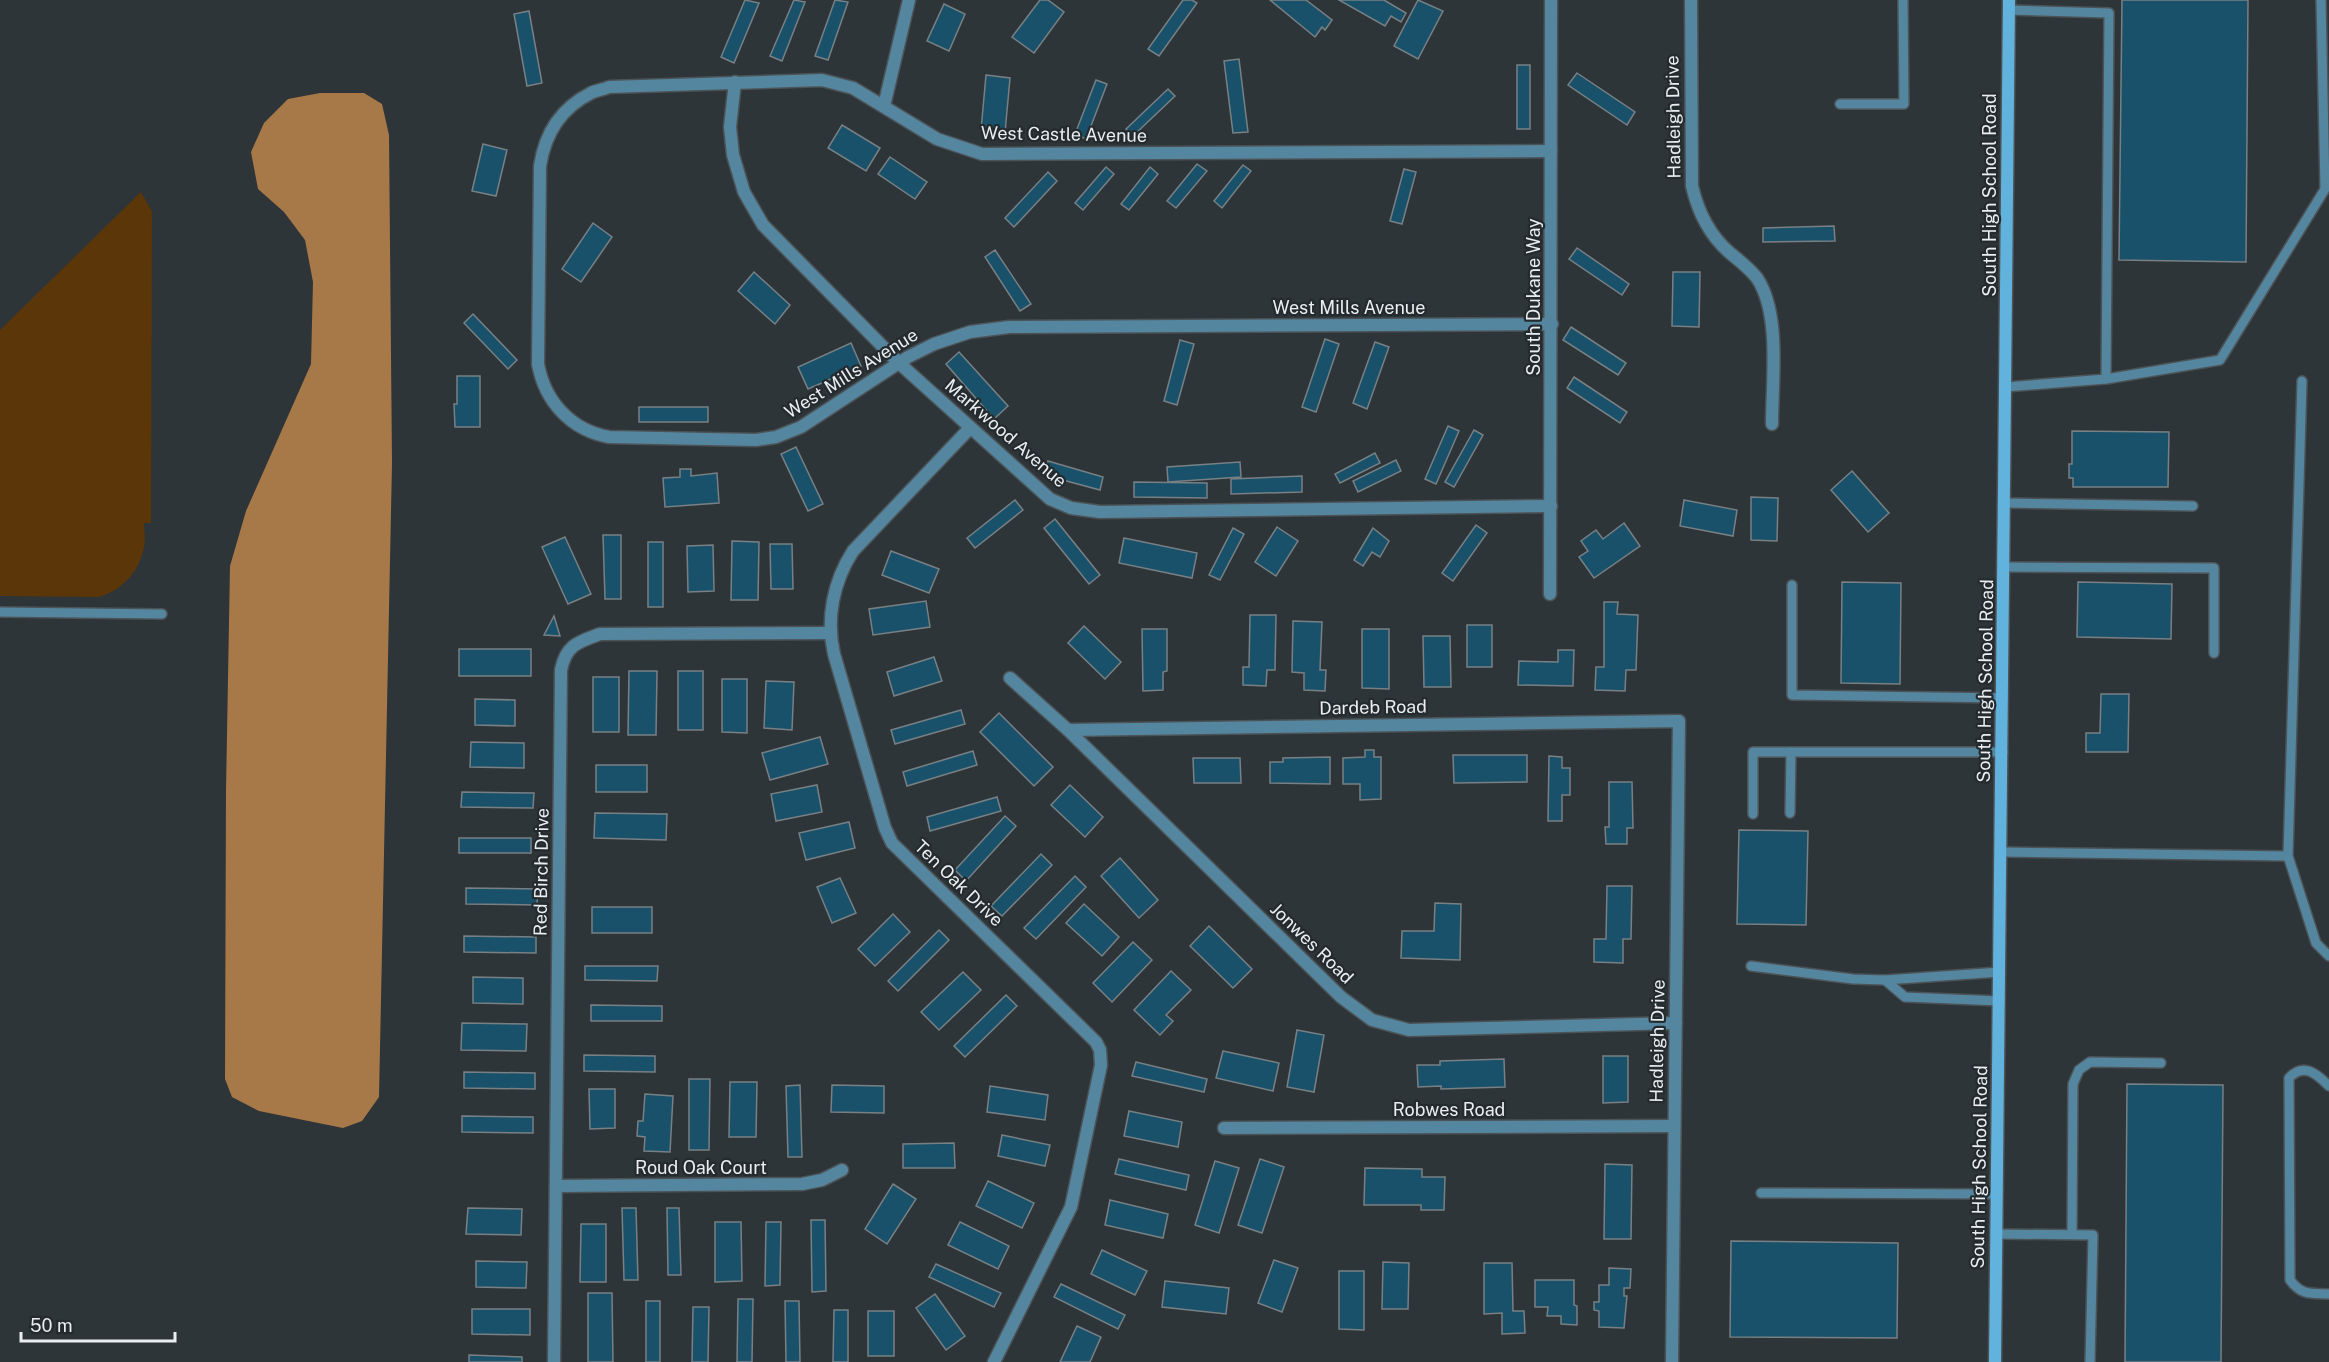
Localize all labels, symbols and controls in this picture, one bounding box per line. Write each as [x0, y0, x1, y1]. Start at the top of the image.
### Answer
street label: Hadleigh Drive [1661, 55, 1685, 179]
street label: South High School Road [1979, 93, 2000, 297]
street label: West Castle Avenue [981, 122, 1147, 146]
street label: South Dukane Way [1523, 218, 1544, 376]
street label: West Mills Avenue [1273, 297, 1425, 318]
street label: West Mills Avenue [781, 324, 921, 422]
street label: Markwood Avenue [941, 374, 1071, 492]
street label: South High School Road [1973, 579, 1997, 783]
street label: Dardeb Road [1319, 696, 1427, 718]
street label: Red Birch Drive [529, 808, 553, 936]
street label: Ten Oak Drive [910, 836, 1008, 930]
street label: Jonwes Road [1266, 898, 1358, 988]
street label: Hadleigh Drive [1645, 979, 1669, 1103]
street label: South High School Road [1967, 1065, 1991, 1269]
street label: Robwes Road [1393, 1099, 1505, 1120]
street label: Roud Oak Court [635, 1157, 767, 1178]
scale bar [21, 1305, 176, 1343]
text: 50 m [30, 1315, 73, 1336]

